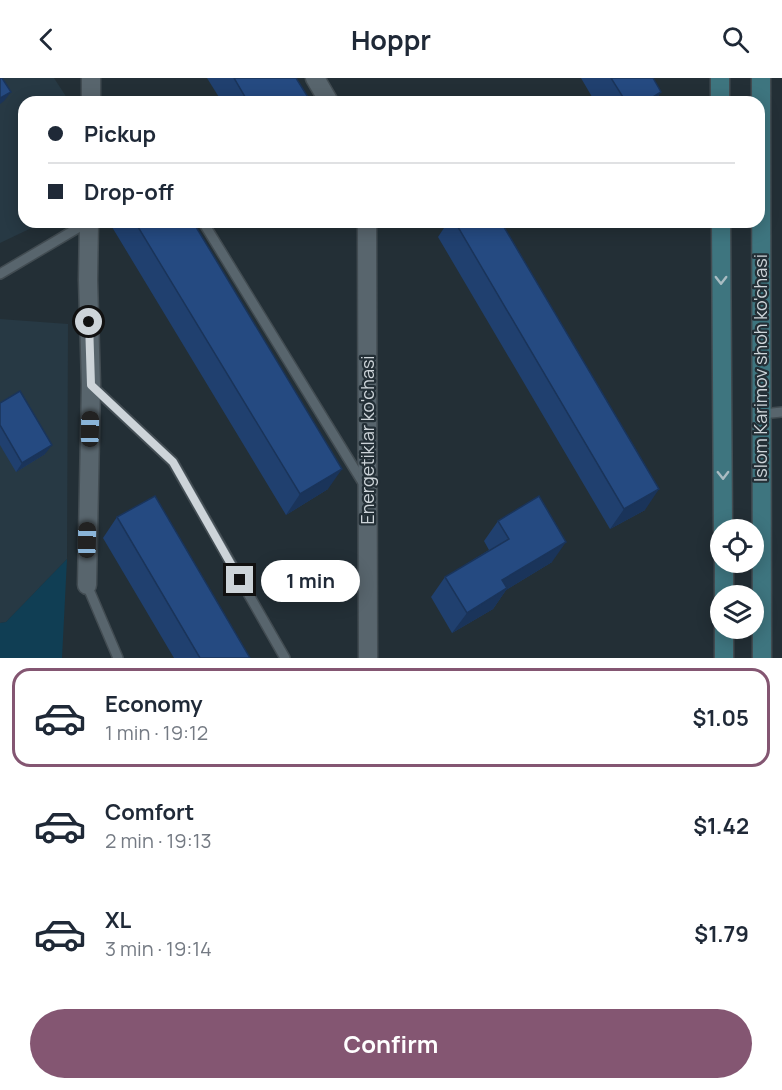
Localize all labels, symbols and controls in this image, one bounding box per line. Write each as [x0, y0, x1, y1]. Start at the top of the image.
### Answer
text: Hoppr [351, 21, 431, 58]
icon: back [30, 23, 63, 56]
icon: search [719, 23, 752, 56]
text: Pickup [84, 119, 156, 149]
text: Drop-off [84, 177, 174, 207]
street label: Islom Karimov shoh ko'chasi [748, 254, 772, 482]
one-way arrow [715, 276, 727, 285]
route start [75, 308, 102, 335]
street label: Energetiklar ko'chasi [355, 355, 379, 525]
car [81, 411, 99, 447]
one-way arrow [717, 471, 729, 480]
map controls [710, 519, 764, 639]
button: locate [710, 519, 764, 573]
car [78, 522, 96, 558]
callout: 1 min [261, 559, 360, 601]
route end [226, 566, 253, 593]
text: 1 min [286, 567, 335, 594]
button: layers [710, 585, 764, 639]
text: Economy [105, 689, 203, 719]
icon: car [33, 691, 87, 745]
text: $1.05 [692, 703, 749, 733]
text: 1 min · 19:12 [105, 719, 208, 746]
text: Comfort [105, 797, 194, 827]
icon: car [33, 799, 87, 853]
text: $1.42 [693, 811, 749, 841]
text: 2 min · 19:13 [105, 827, 212, 854]
text: XL [105, 905, 131, 935]
icon: car [33, 907, 87, 961]
text: $1.79 [694, 919, 749, 949]
text: 3 min · 19:14 [105, 935, 212, 962]
button: Confirm [30, 1009, 752, 1078]

